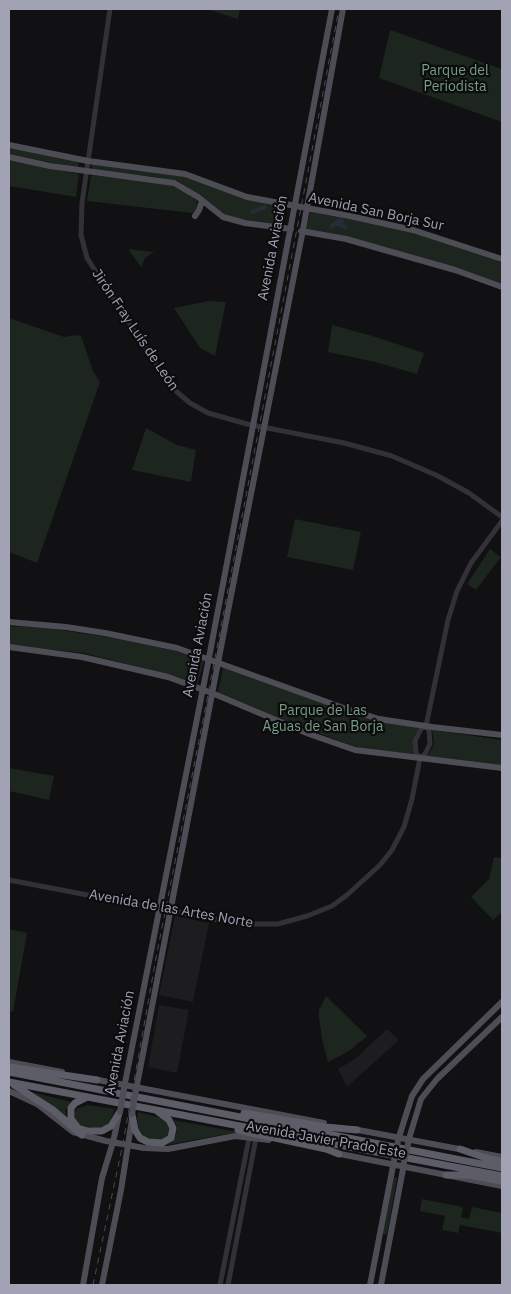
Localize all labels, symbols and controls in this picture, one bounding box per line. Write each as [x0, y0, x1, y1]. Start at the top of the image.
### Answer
park label: Parque del Periodista [421, 63, 489, 95]
street label: Avenida San Borja Sur [307, 189, 445, 235]
street label: Avenida Aviación [255, 194, 291, 302]
street label: Jirón Fray Luís de León [88, 266, 182, 394]
street label: Avenida Aviación [180, 591, 216, 699]
park label: Parque de Las Aguas de San Borja [263, 703, 383, 736]
street label: Avenida de las Artes Norte [88, 886, 254, 932]
street label: Avenida Aviación [102, 989, 138, 1097]
street label: Avenida Javier Prado Este [245, 1118, 407, 1162]

